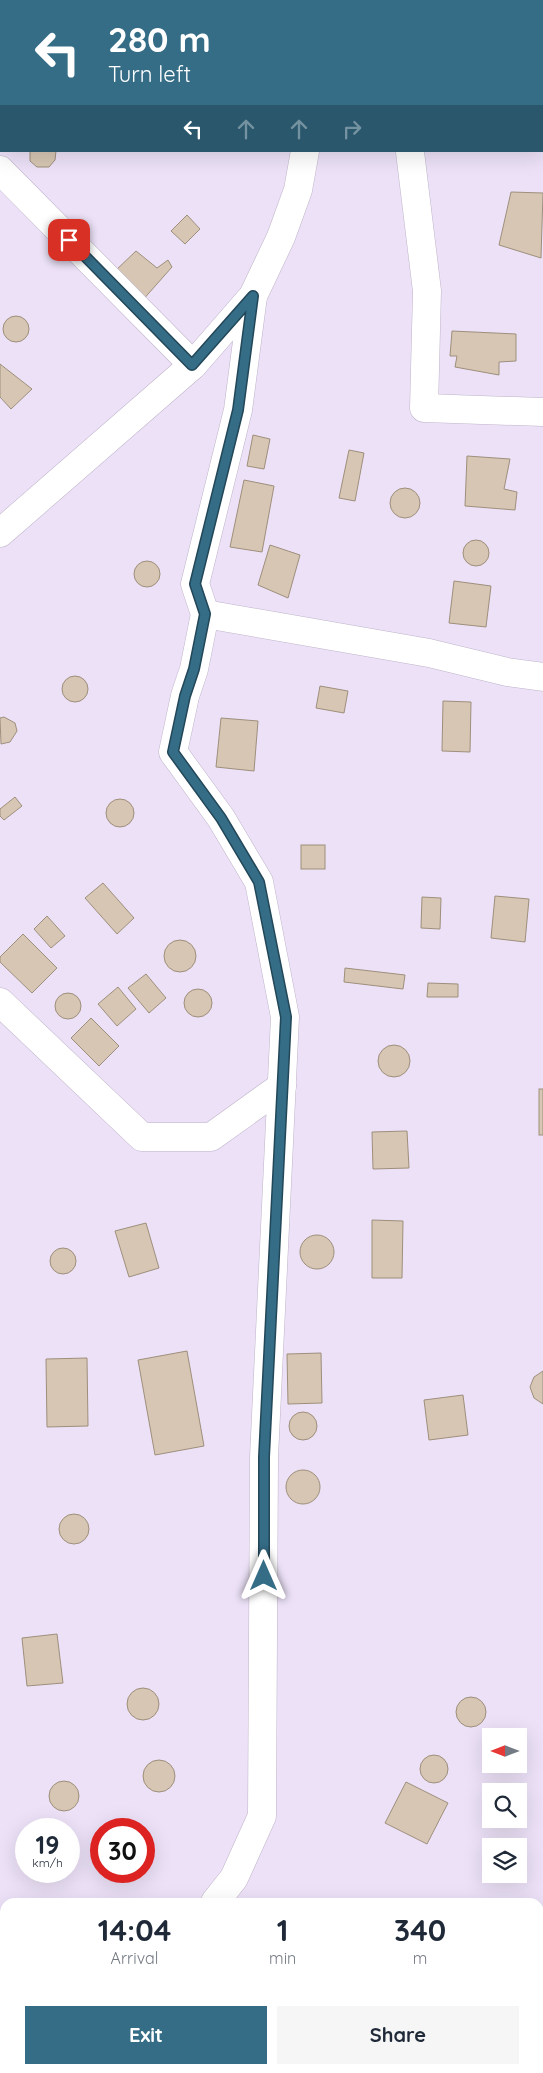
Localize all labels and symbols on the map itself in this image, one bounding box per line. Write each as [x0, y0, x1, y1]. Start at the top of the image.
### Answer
pin [48, 219, 90, 261]
position arrow [237, 1549, 289, 1601]
north arrow [482, 1728, 528, 1772]
speed limit sign: 30 [90, 1818, 155, 1883]

